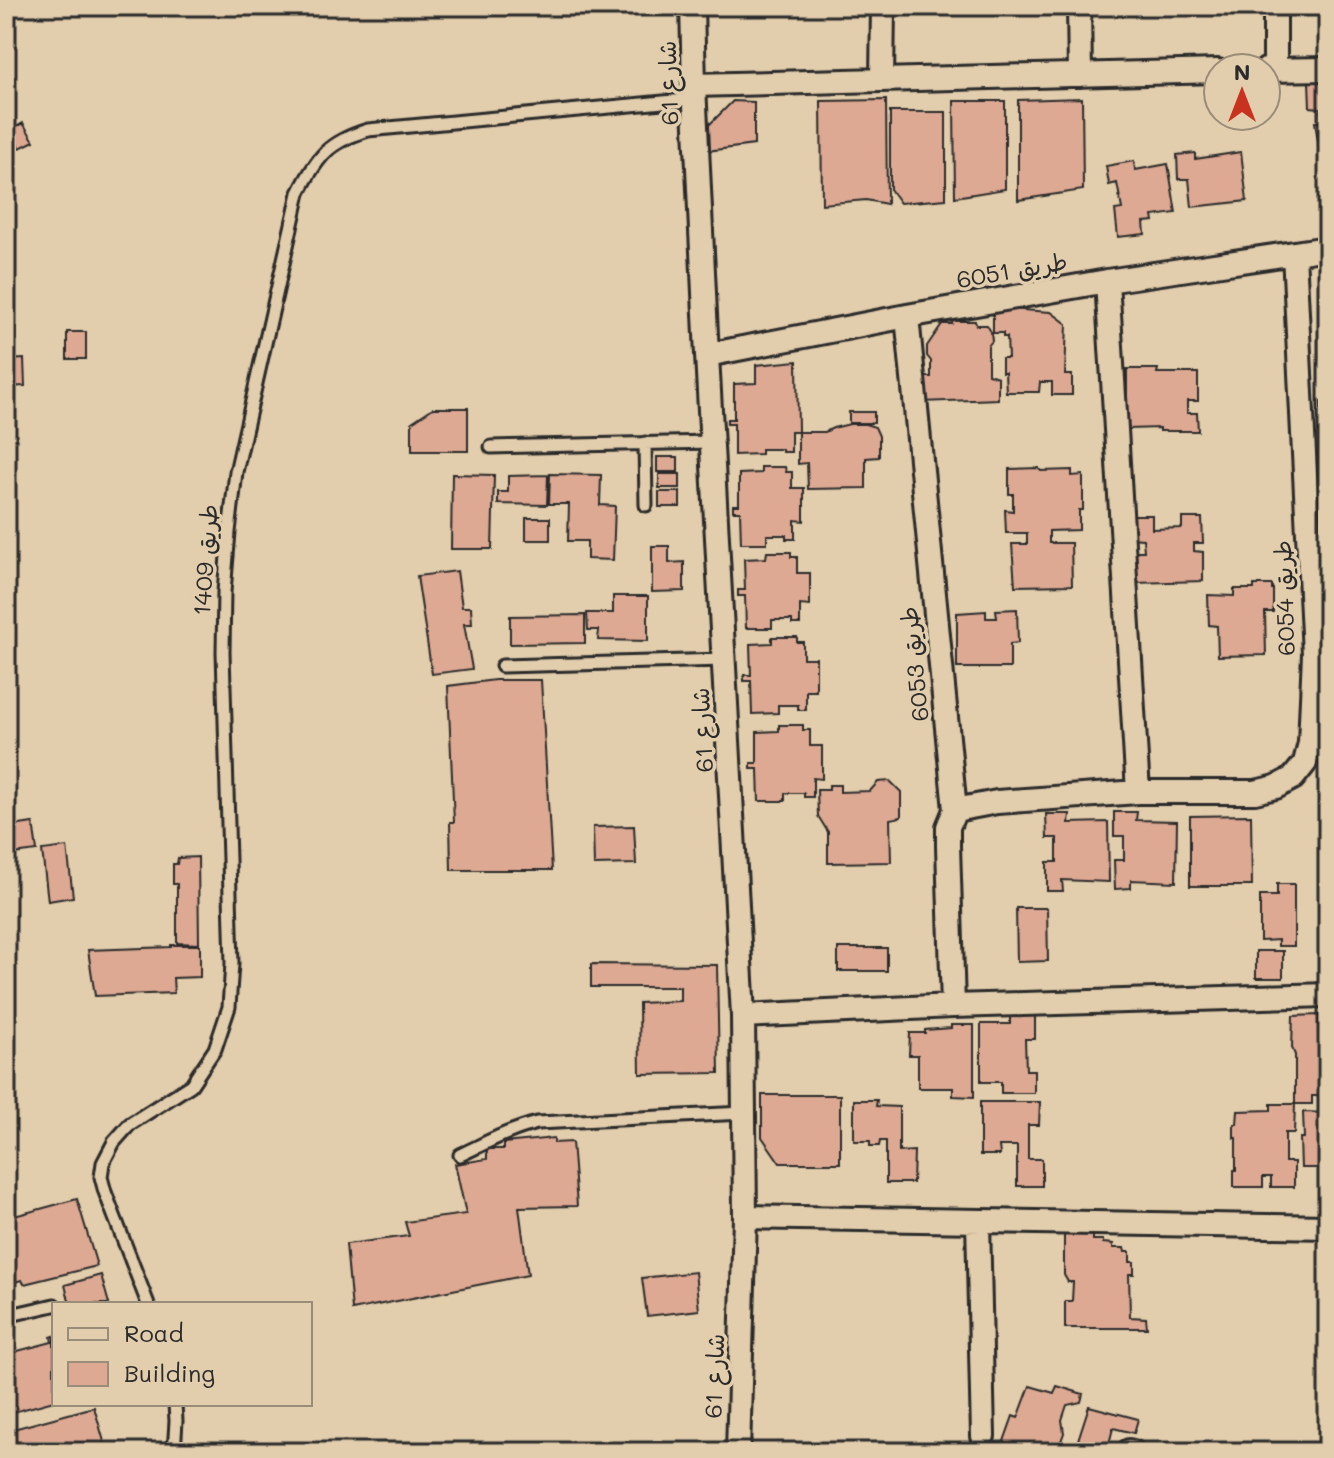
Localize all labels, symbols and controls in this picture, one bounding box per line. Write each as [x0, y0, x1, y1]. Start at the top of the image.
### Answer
street label: شارع 61 [651, 40, 687, 126]
north arrow [1202, 52, 1282, 132]
text: N [1234, 57, 1250, 86]
street label: طريق 6051 [954, 245, 1070, 295]
street label: طريق 1409 [185, 503, 224, 617]
street label: طريق 6054 [1266, 540, 1301, 656]
street label: طريق 6053 [892, 605, 935, 723]
street label: شارع 61 [684, 687, 722, 773]
legend [52, 1302, 312, 1406]
text: Road [124, 1317, 184, 1348]
street label: شارع 61 [697, 1333, 733, 1419]
text: Building [124, 1357, 215, 1388]

